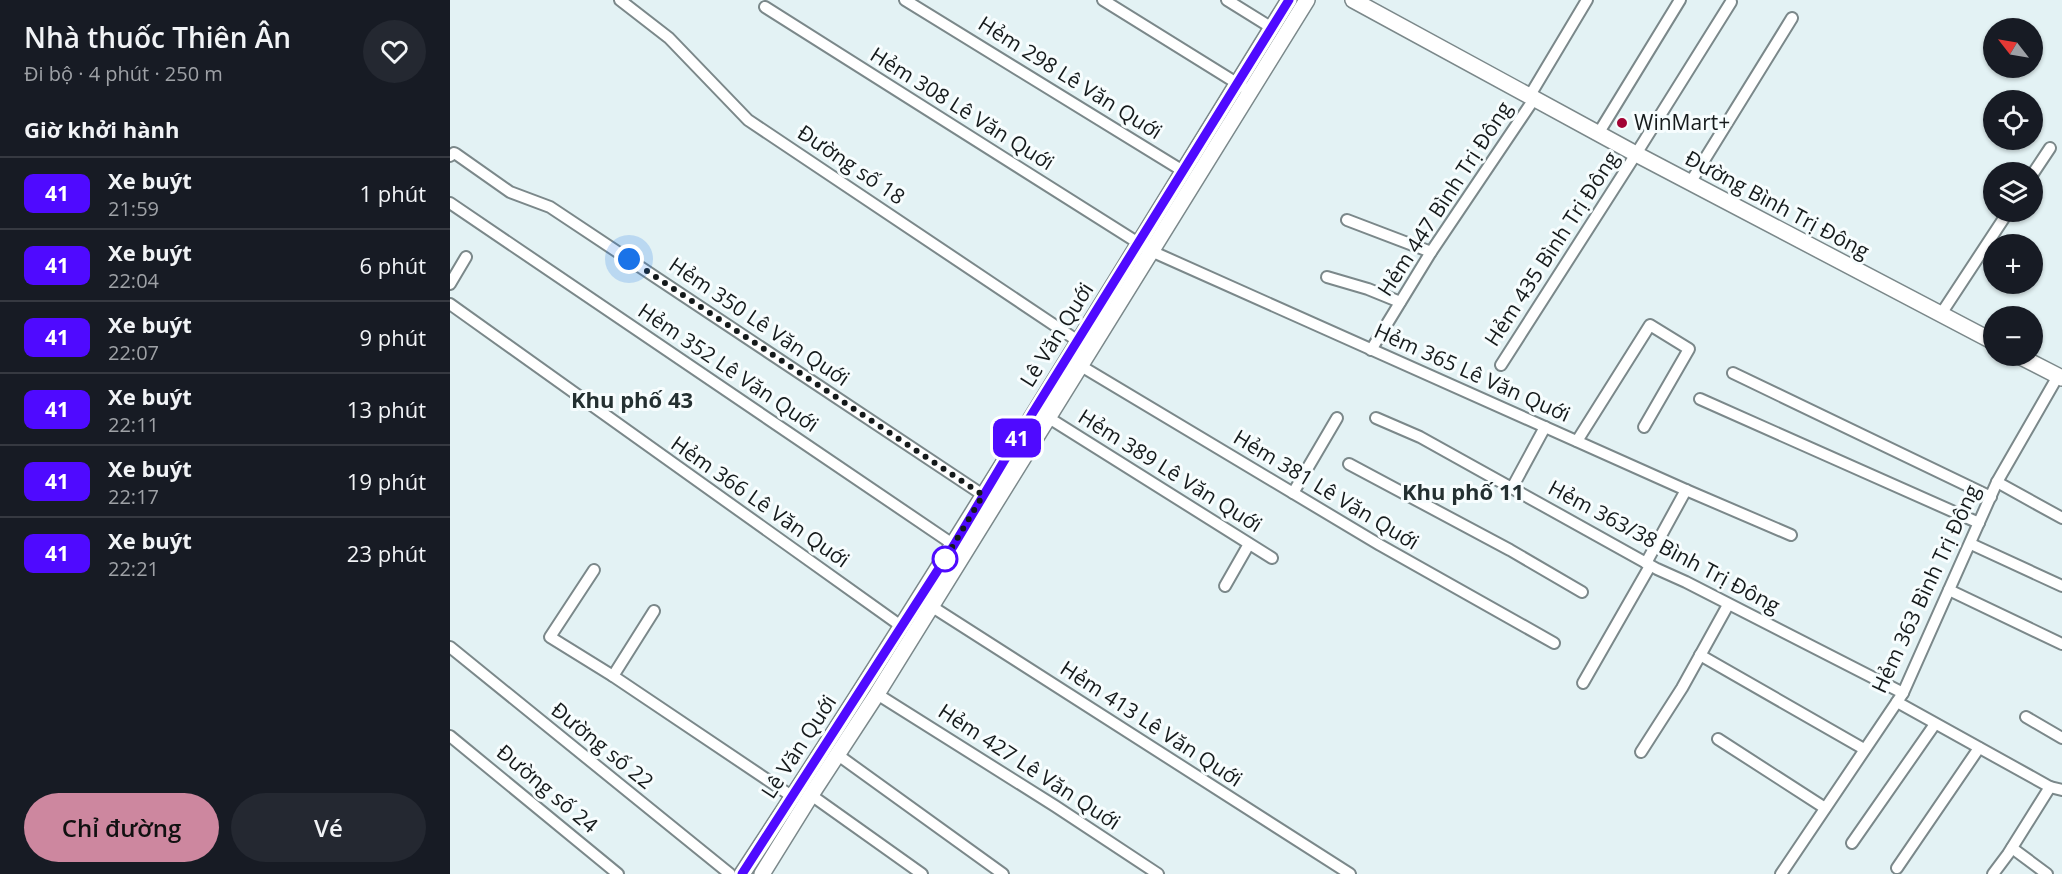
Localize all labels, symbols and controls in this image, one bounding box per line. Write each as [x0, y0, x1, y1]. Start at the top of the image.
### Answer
street label: Hẻm 298 Lê Văn Quới [973, 9, 1168, 145]
text: Nhà thuốc Thiên Ân [24, 18, 291, 56]
north arrow [1983, 18, 2043, 78]
map controls [1983, 18, 2043, 366]
button: heart [363, 20, 426, 83]
street label: Hẻm 308 Lê Văn Quới [865, 40, 1060, 176]
text: Đi bộ · 4 phút · 250 m [24, 60, 223, 87]
button: locate [1983, 90, 2043, 150]
street label: Hẻm 447 Bình Trị Đông [1371, 96, 1518, 301]
place label: WinMart+ [1634, 108, 1730, 136]
text: Giờ khởi hành [24, 114, 179, 144]
marker: WinMart+ [1615, 116, 1629, 130]
street label: Đường số 18 [792, 118, 911, 210]
street label: Đường Bình Trị Đông [1680, 144, 1874, 265]
street label: Hẻm 435 Bình Trị Đông [1478, 146, 1625, 351]
button: layers [1983, 162, 2043, 222]
text: Xe buýt [108, 165, 192, 195]
text: 1 phút [359, 178, 426, 208]
text: 41 [45, 179, 69, 207]
text: 21:59 [108, 195, 159, 222]
button: + [1983, 234, 2043, 294]
text: Xe buýt [108, 237, 192, 267]
your location [614, 244, 644, 274]
text: 6 phút [359, 250, 426, 280]
street label: Hẻm 350 Lê Văn Quới [664, 250, 855, 392]
text: 41 [45, 251, 69, 279]
text: 22:04 [108, 267, 159, 294]
street label: Lê Văn Quới [1013, 277, 1099, 392]
street label: Hẻm 352 Lê Văn Quới [633, 296, 824, 438]
button: − [1983, 306, 2043, 366]
text: Xe buýt [108, 309, 192, 339]
street label: Hẻm 365 Lê Văn Quới [1370, 316, 1575, 428]
text: 9 phút [359, 322, 426, 352]
text: 41 [45, 323, 69, 351]
text: 22:07 [108, 339, 159, 366]
text: Xe buýt [108, 381, 192, 411]
district label: Khu phố 43 [571, 384, 693, 414]
text: 13 phút [347, 394, 426, 424]
text: 41 [45, 395, 69, 423]
street label: Hẻm 389 Lê Văn Quới [1073, 402, 1268, 538]
text: 22:11 [108, 411, 159, 438]
line badge: 41 [990, 418, 1044, 458]
street label: Hẻm 381 Lê Văn Quới [1229, 423, 1424, 556]
text: 41 [1005, 424, 1029, 452]
street label: Hẻm 366 Lê Văn Quới [666, 429, 855, 573]
text: Xe buýt [108, 453, 192, 483]
text: 19 phút [347, 466, 426, 496]
text: 41 [45, 467, 69, 495]
street label: Hẻm 363/38 Bình Trị Đông [1544, 473, 1785, 619]
district label: Khu phố 11 [1402, 476, 1524, 506]
street label: Hẻm 363 Bình Trị Đông [1864, 480, 1986, 697]
text: 22:17 [108, 483, 159, 510]
text: Xe buýt [108, 525, 192, 555]
text: 23 phút [347, 538, 426, 568]
text: 41 [45, 539, 69, 567]
unlabelled marker [932, 546, 958, 572]
text: 22:21 [108, 555, 159, 582]
street label: Hẻm 413 Lê Văn Quới [1055, 654, 1248, 793]
street label: Lê Văn Quới [754, 689, 842, 804]
street label: Đường số 22 [546, 695, 660, 795]
street label: Hẻm 427 Lê Văn Quới [933, 697, 1126, 836]
street label: Đường số 24 [491, 738, 604, 839]
button: Chỉ đường [24, 793, 219, 862]
button: Vé [231, 793, 426, 862]

